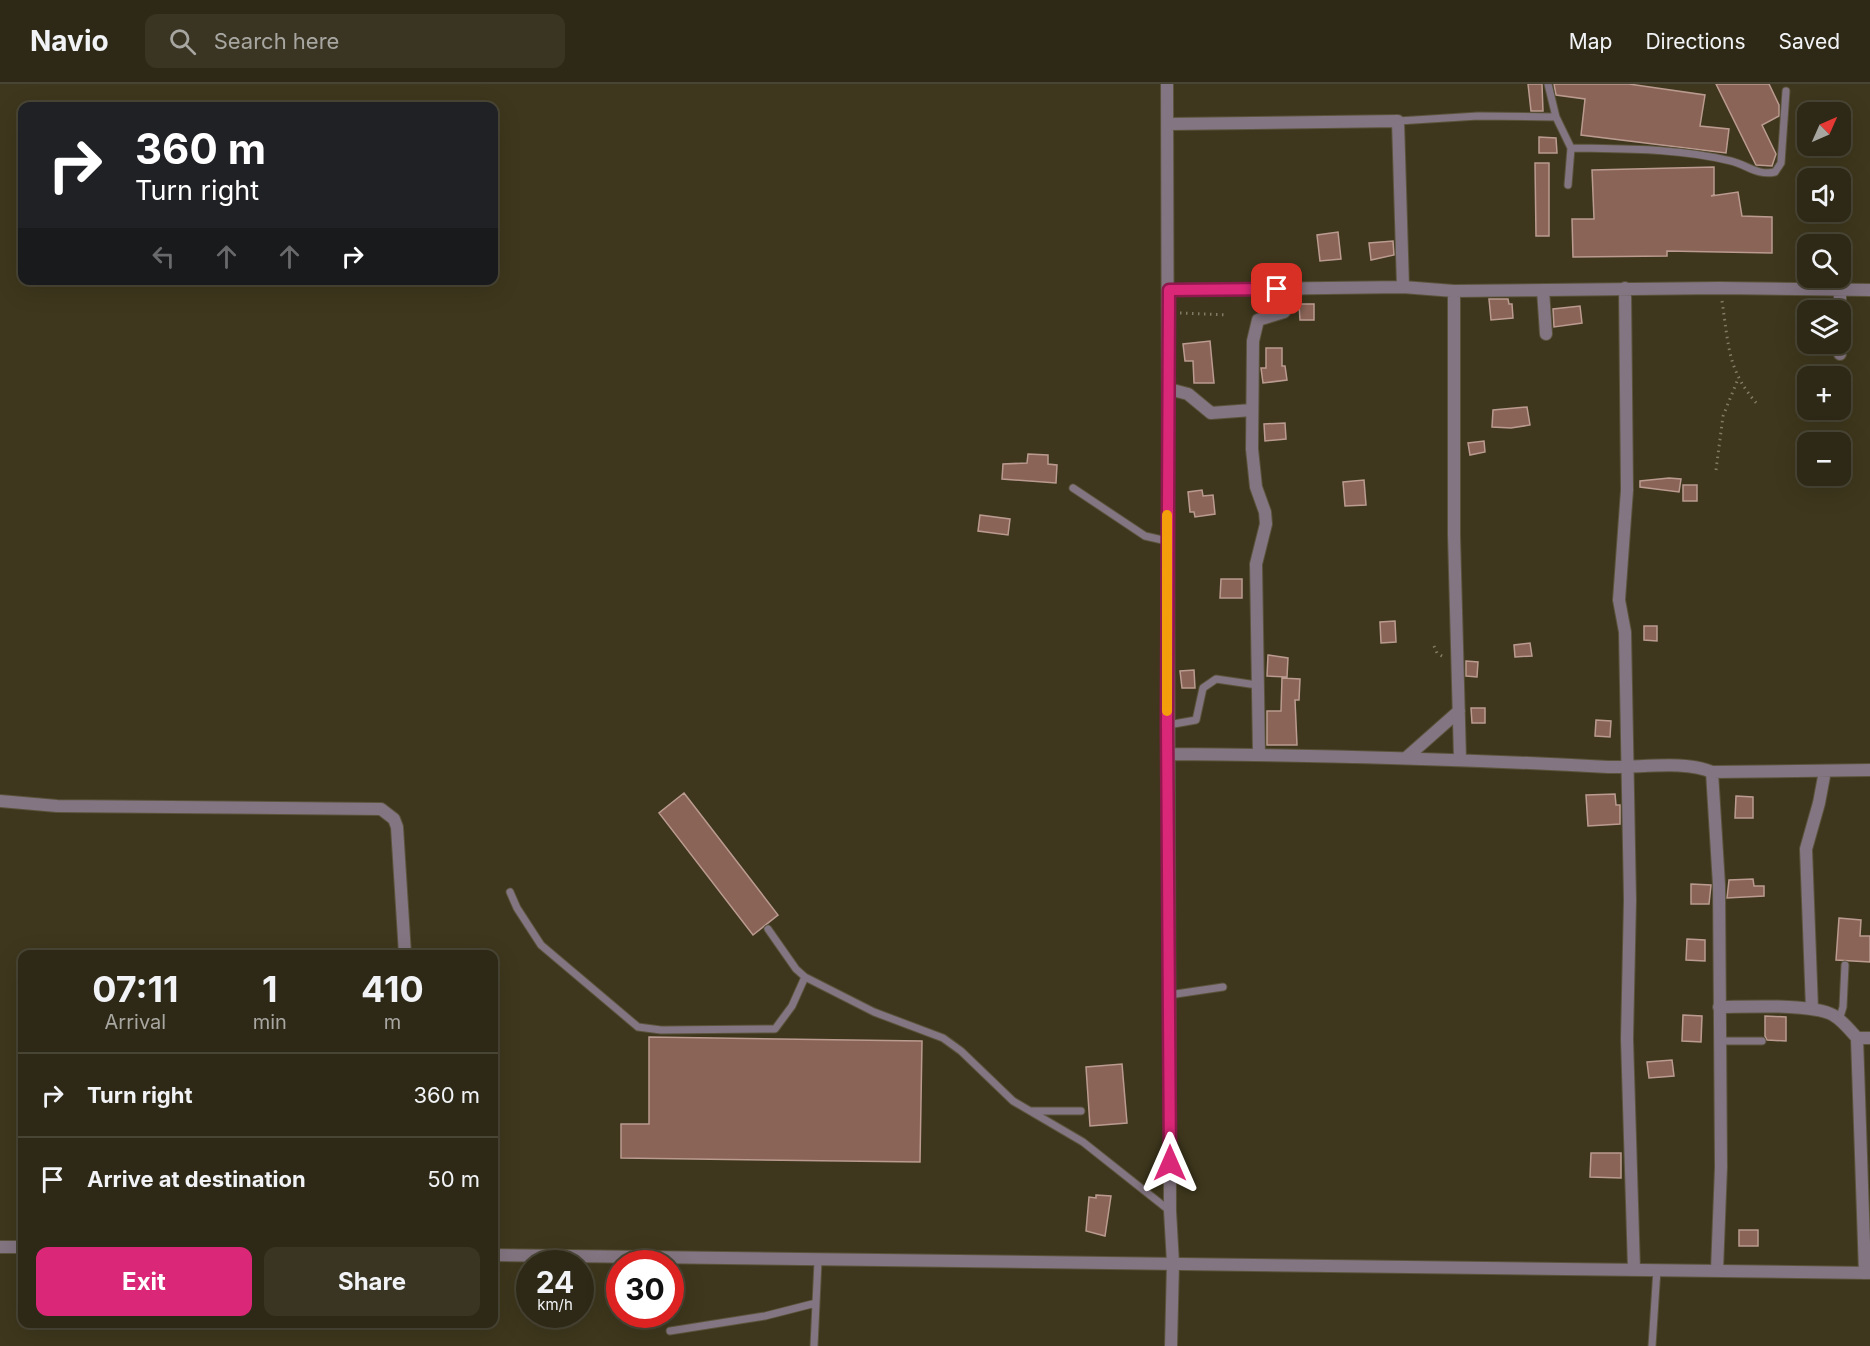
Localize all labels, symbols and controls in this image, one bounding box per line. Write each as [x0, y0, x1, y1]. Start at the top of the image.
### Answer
search box [145, 14, 565, 68]
text: Navio [30, 24, 109, 58]
icon: search [166, 25, 199, 58]
text: Search here [214, 28, 339, 54]
text: Map [1569, 29, 1612, 54]
text: Directions [1645, 29, 1746, 54]
text: Saved [1779, 29, 1840, 54]
north arrow [1797, 102, 1851, 156]
map controls [1797, 102, 1851, 486]
text: 360 m [135, 123, 266, 174]
icon: right [36, 126, 114, 204]
button: sound [1797, 168, 1851, 222]
text: Turn right [135, 174, 259, 207]
button: search [1797, 234, 1851, 288]
icon: left [147, 240, 180, 273]
icon: ahead [210, 240, 243, 273]
icon: ahead [273, 240, 306, 273]
icon: right [336, 240, 369, 273]
pin [1251, 263, 1302, 314]
icon: arrive [1260, 272, 1293, 305]
button: layers [1797, 300, 1851, 354]
button: + [1797, 366, 1851, 420]
button: − [1797, 432, 1851, 486]
text: 07:11 [92, 967, 179, 1011]
text: 1 [262, 967, 278, 1011]
text: 410 [361, 967, 424, 1011]
text: Arrival [105, 1010, 166, 1034]
text: min [253, 1010, 287, 1034]
text: m [384, 1010, 401, 1034]
icon: right [36, 1079, 69, 1112]
text: Turn right [87, 1082, 193, 1108]
text: 360 m [413, 1082, 480, 1108]
position arrow [1138, 1131, 1202, 1195]
icon: arrive [36, 1163, 69, 1196]
text: Arrive at destination [87, 1166, 306, 1192]
text: 50 m [427, 1166, 480, 1192]
button: Exit [36, 1247, 252, 1316]
button: Share [264, 1247, 480, 1316]
speed limit sign: 30 [606, 1250, 684, 1328]
text: 24 [536, 1264, 574, 1300]
text: km/h [537, 1295, 573, 1314]

